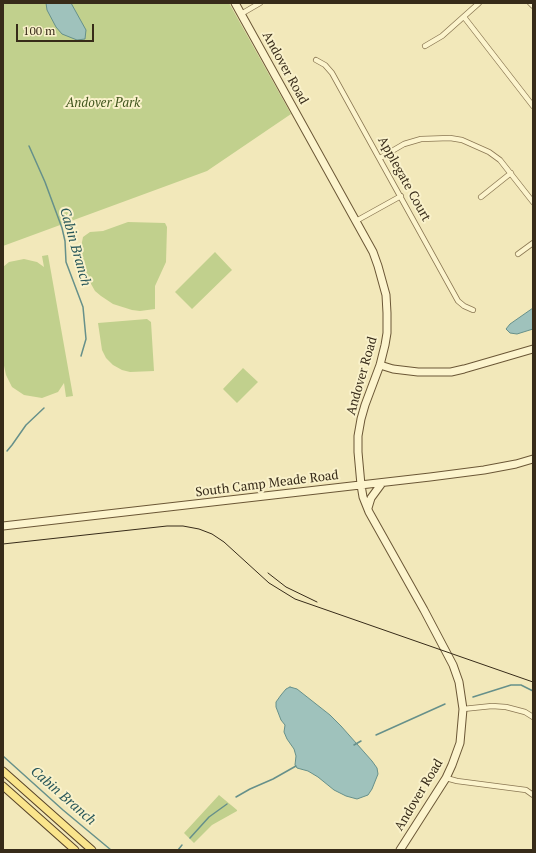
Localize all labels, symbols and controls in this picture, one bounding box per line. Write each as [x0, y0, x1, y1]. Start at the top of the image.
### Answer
scale bar [18, 16, 96, 42]
text: 100 m [23, 23, 55, 38]
street label: Andover Road [259, 29, 311, 107]
park label: Andover Park [66, 95, 140, 111]
street label: Applegate Court [374, 134, 434, 224]
water label: Cabin Branch [56, 206, 94, 288]
street label: Andover Road [343, 335, 381, 417]
street label: South Camp Meade Road [194, 467, 340, 501]
street label: Andover Road [392, 756, 446, 834]
water label: Cabin Branch [27, 763, 99, 829]

